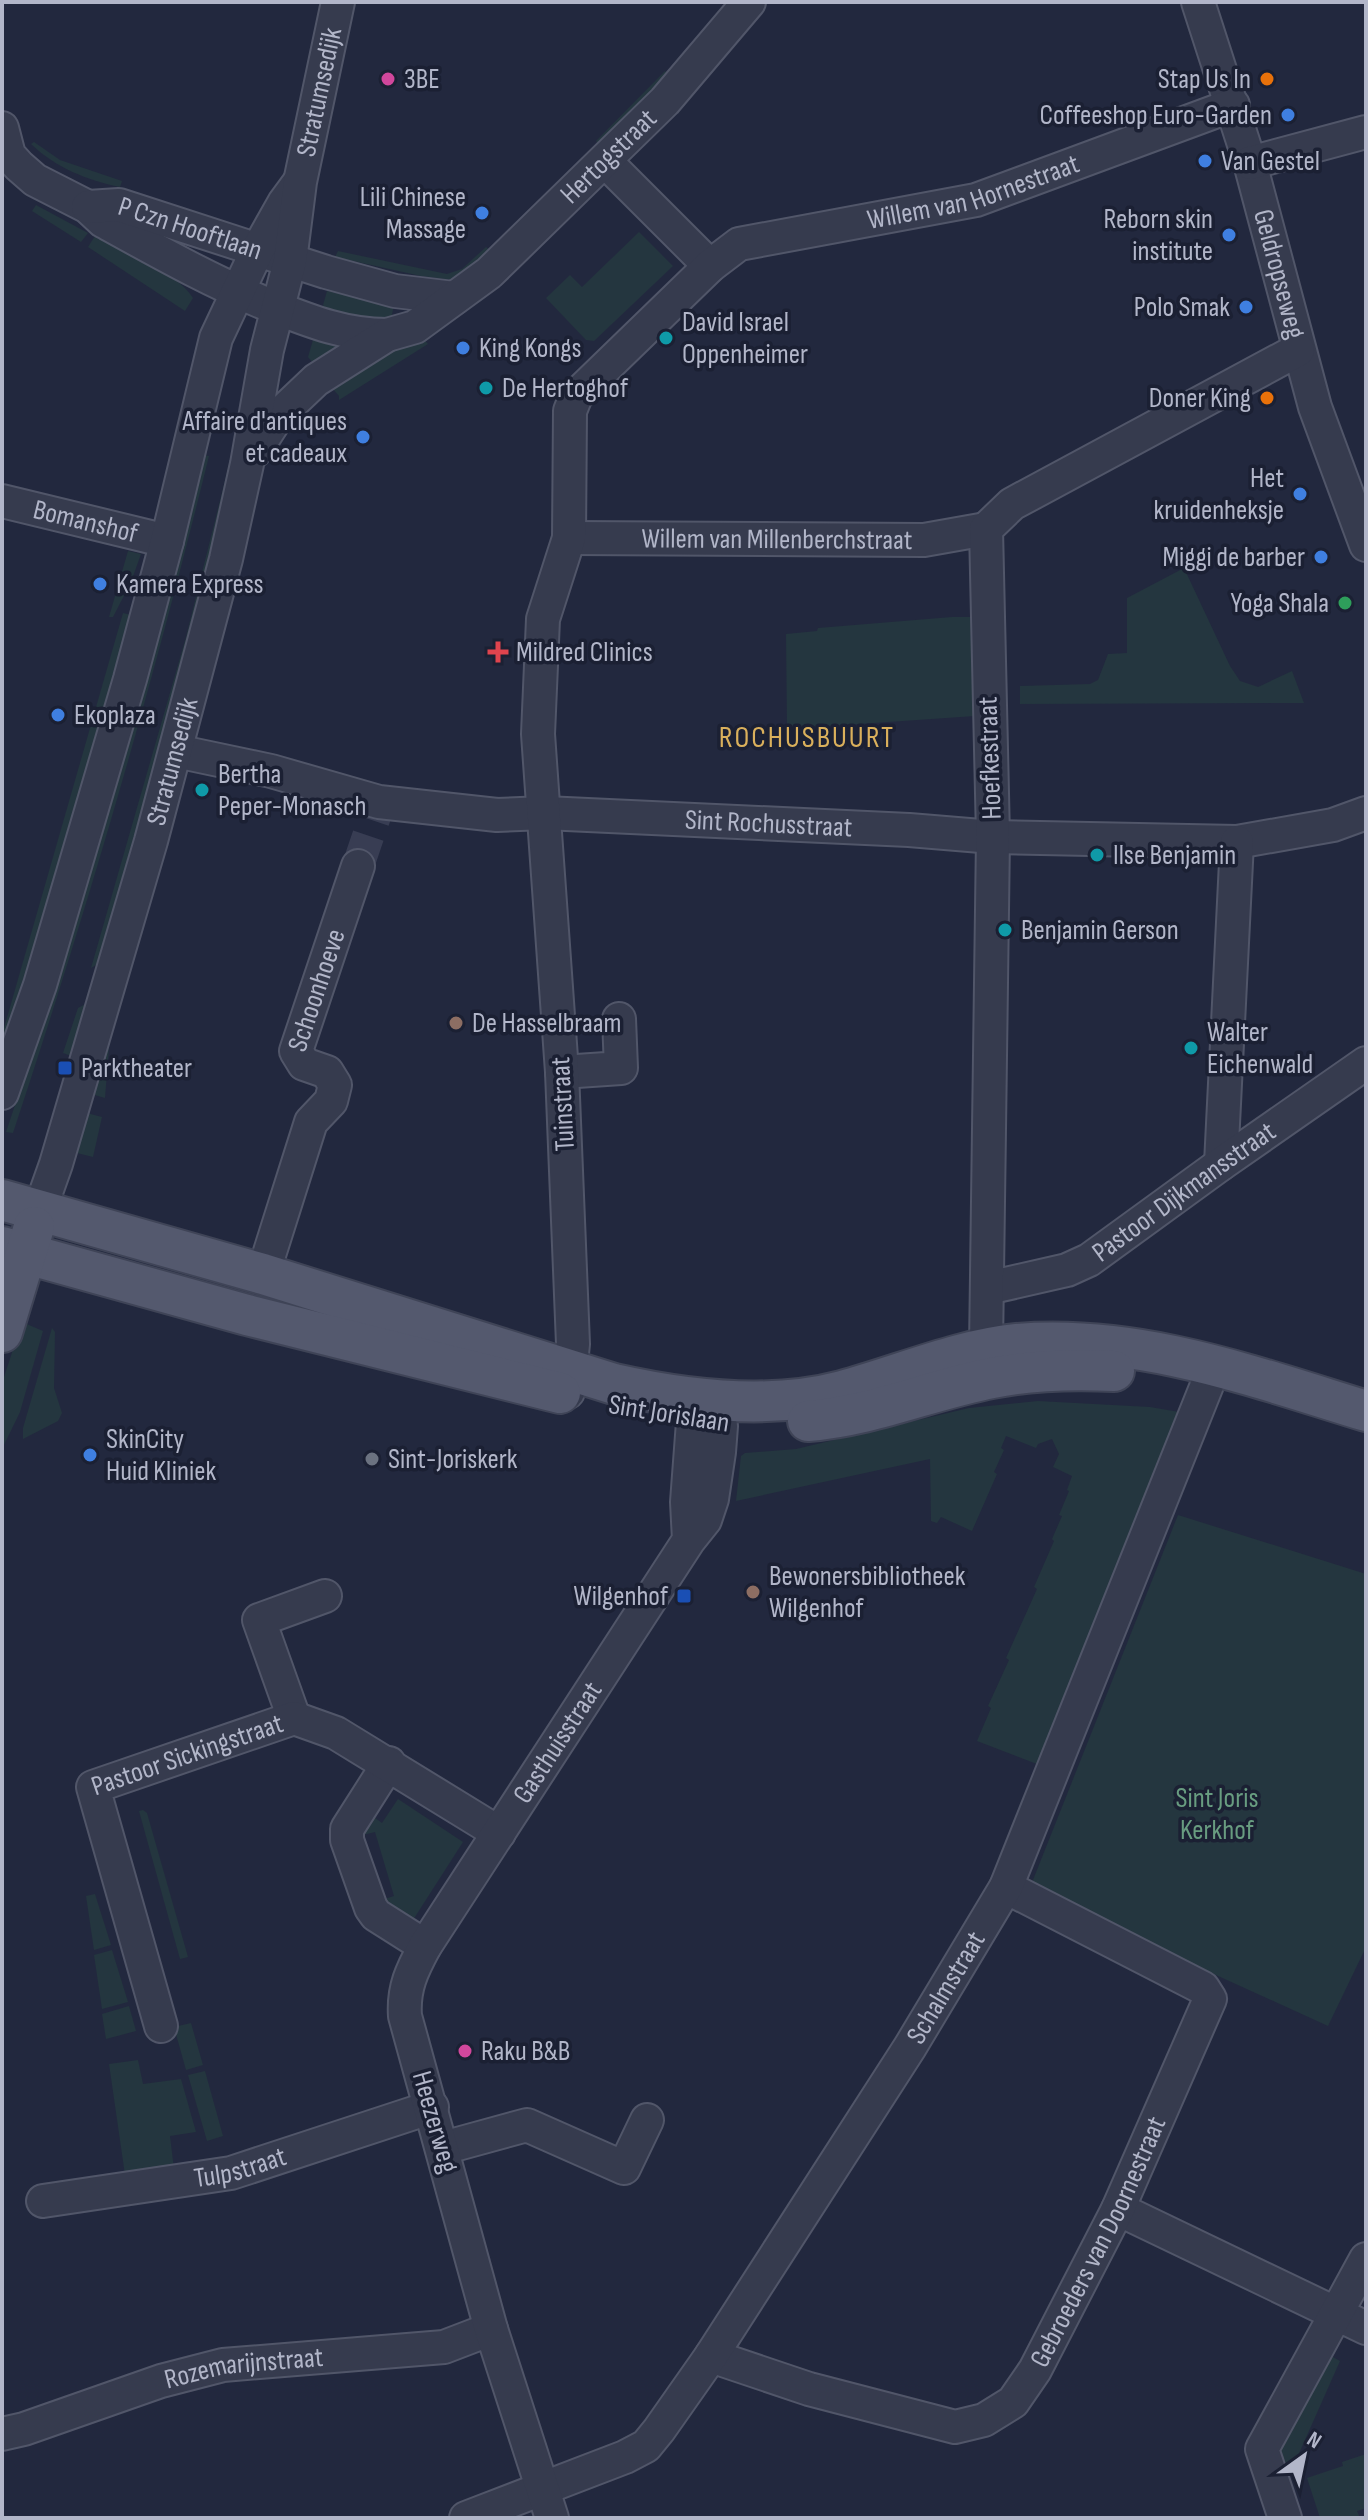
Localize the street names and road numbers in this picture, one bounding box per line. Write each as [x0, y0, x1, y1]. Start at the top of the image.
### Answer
street label: Stratumsedijk [289, 24, 349, 160]
street label: Hertogstraat [554, 102, 663, 210]
street label: Willem van Hornestraat [865, 147, 1084, 236]
street label: P Czn Hooftlaan [114, 189, 266, 267]
street label: Geldropseweg [1247, 206, 1313, 342]
street label: Bomanshof [30, 493, 142, 550]
street label: Willem van Millenberchstraat [642, 522, 912, 556]
street label: Stratumsedijk [139, 693, 205, 829]
street label: Hoefkestraat [971, 696, 1009, 820]
street label: Sint Rochusstraat [684, 803, 853, 844]
street label: Schoonhoeve [281, 925, 352, 1056]
street label: Tuinstraat [544, 1056, 582, 1152]
street label: Pastoor Dijkmansstraat [1086, 1115, 1282, 1269]
street label: Sint Jorislaan [606, 1388, 732, 1440]
street label: Gasthuisstraat [506, 1676, 609, 1809]
street label: Pastoor Sickingstraat [87, 1707, 287, 1803]
street label: Schalmstraat [899, 1925, 992, 2050]
street label: Heezerweg [405, 2067, 465, 2177]
street label: Gebroeders van Doornestraat [1023, 2112, 1173, 2373]
street label: Tulpstraat [192, 2140, 290, 2195]
street label: Rozemarijnstraat [161, 2340, 324, 2396]

